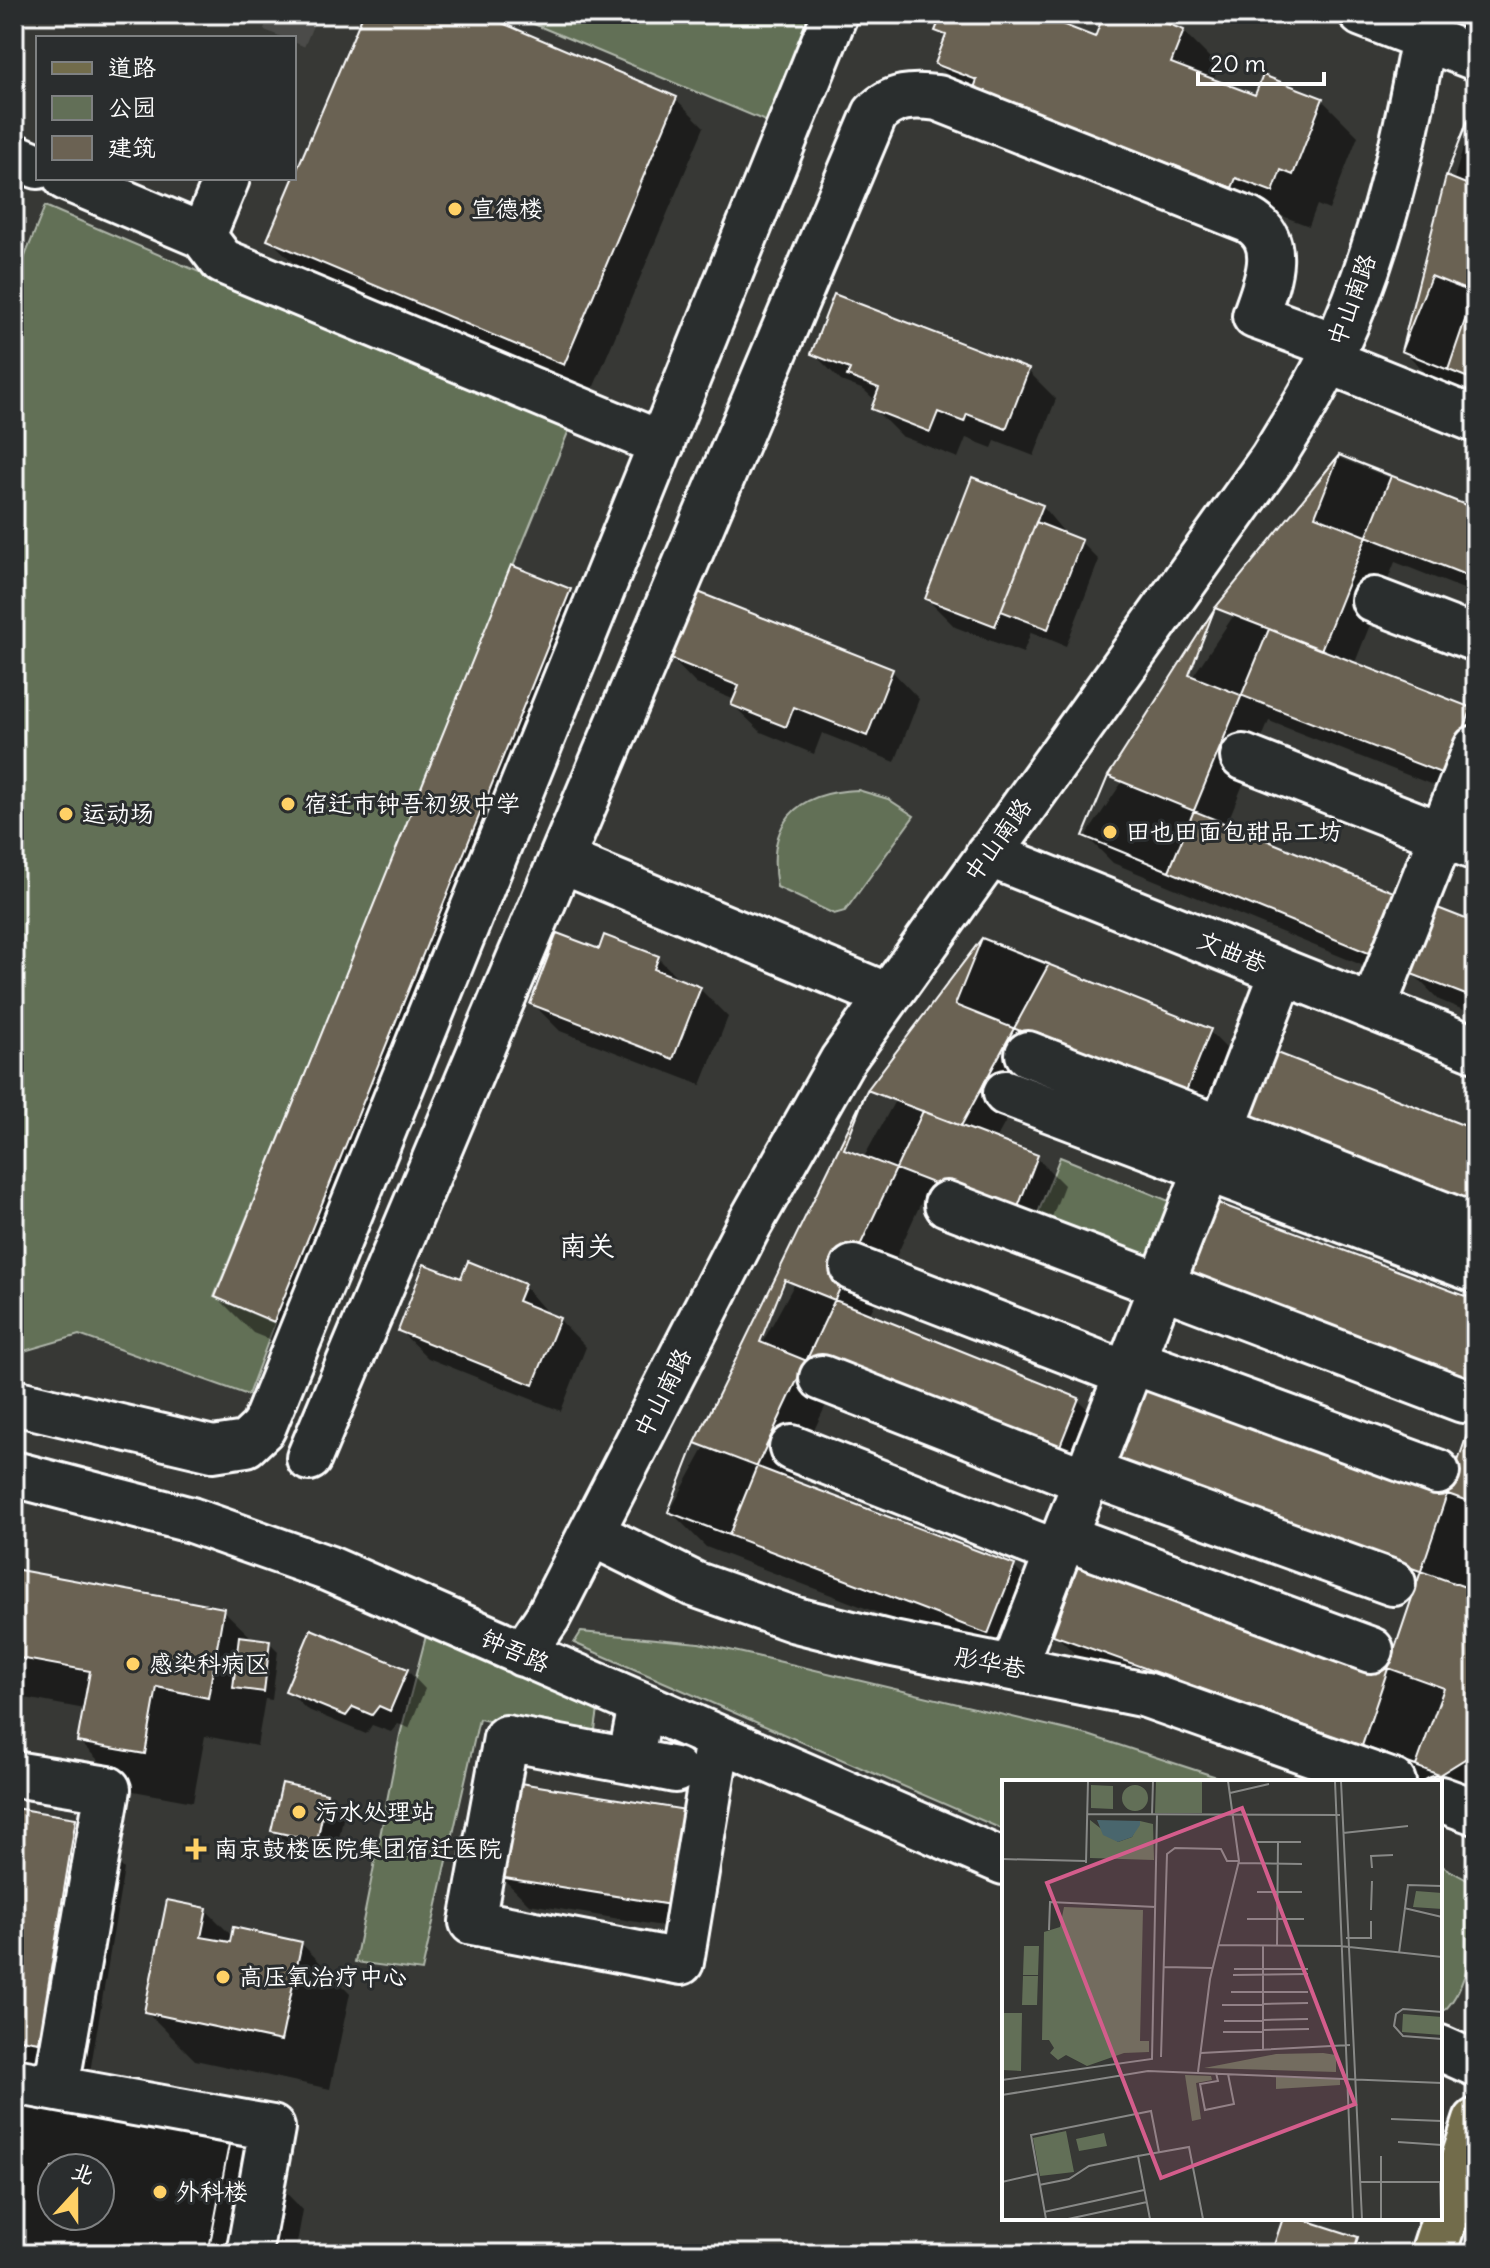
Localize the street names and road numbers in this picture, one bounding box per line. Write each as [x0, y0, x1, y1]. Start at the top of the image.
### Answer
street label: 中山南路 [1321, 249, 1382, 350]
street label: 中山南路 [957, 792, 1038, 887]
street label: 文曲巷 [1193, 924, 1271, 978]
street label: 中山南路 [627, 1343, 697, 1442]
street label: 钟吾路 [476, 1622, 554, 1678]
street label: 彤华巷 [952, 1640, 1028, 1684]

